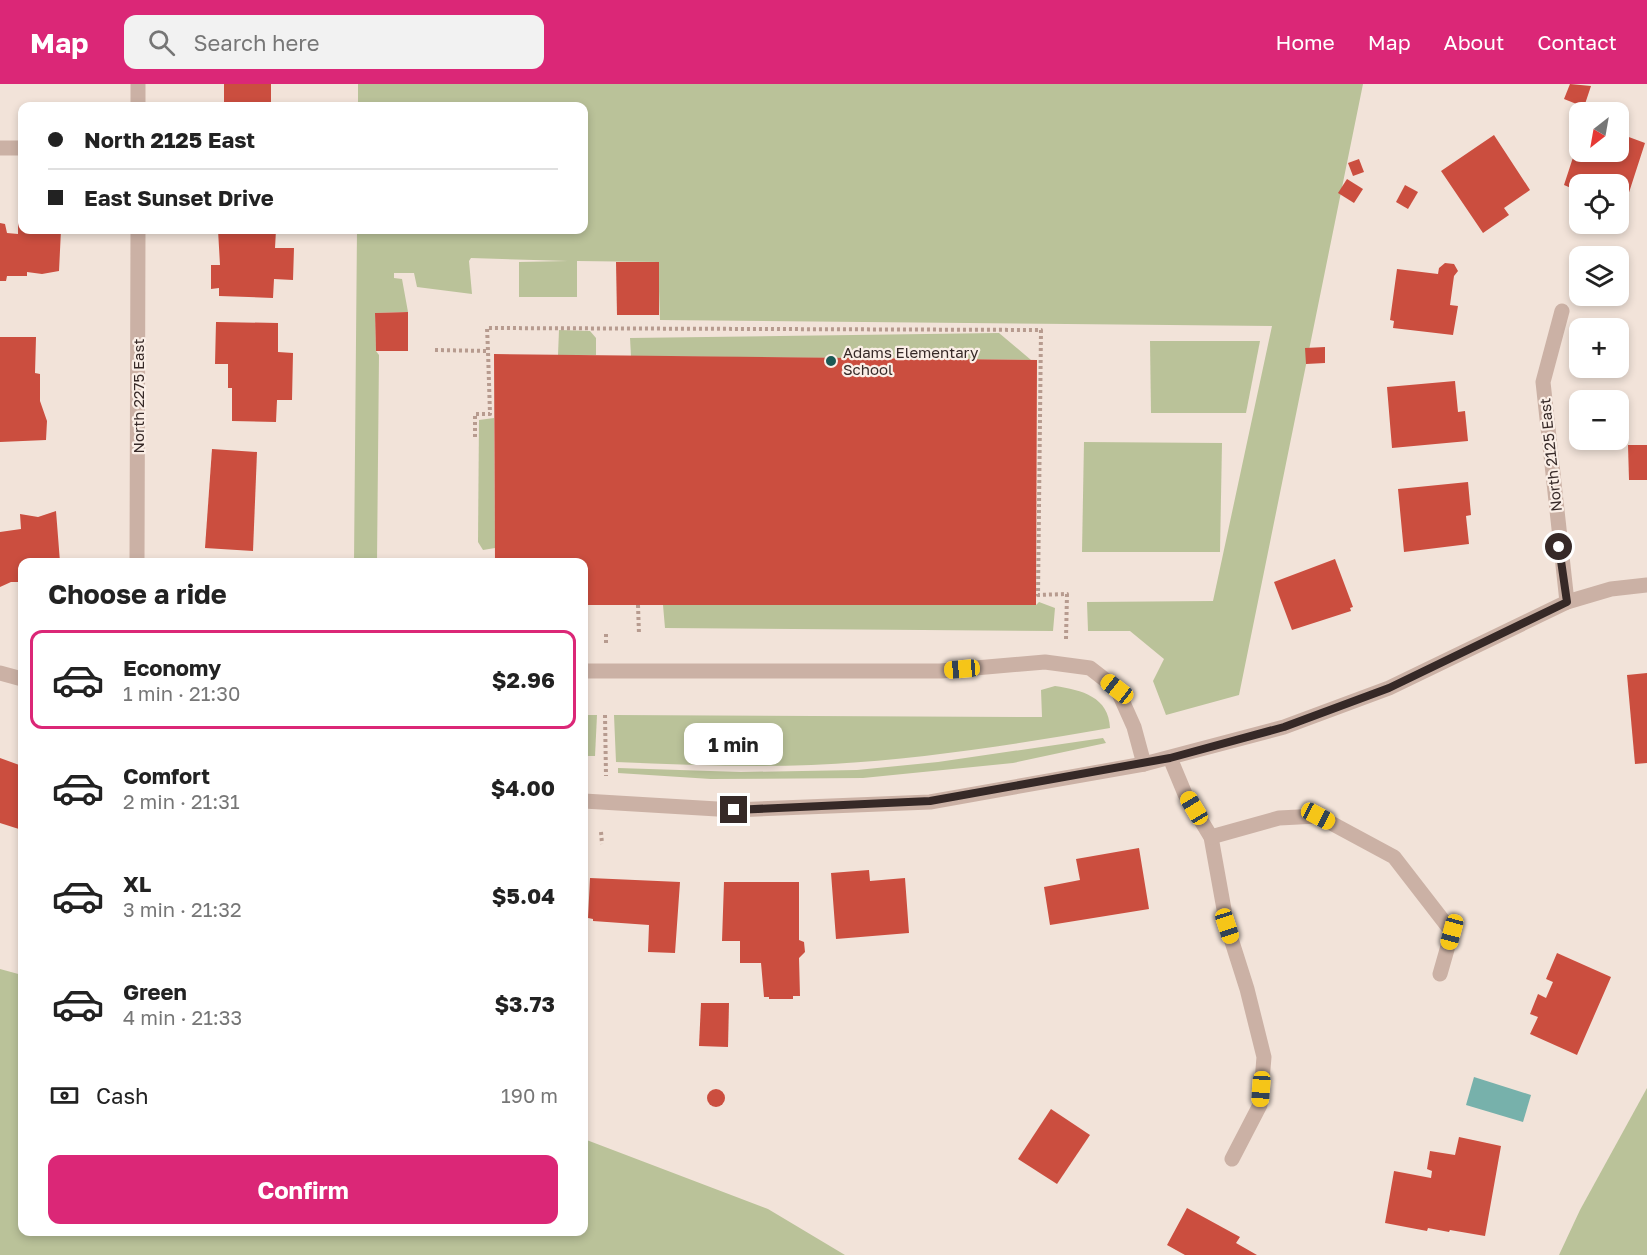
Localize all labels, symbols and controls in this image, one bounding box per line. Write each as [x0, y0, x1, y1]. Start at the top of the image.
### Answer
search box [124, 15, 544, 69]
text: Map [30, 26, 88, 59]
icon: search [145, 26, 178, 59]
text: Search here [193, 29, 319, 56]
text: Home [1275, 29, 1335, 55]
text: Map [1368, 29, 1411, 55]
text: About [1444, 29, 1504, 55]
text: Contact [1537, 29, 1617, 55]
north arrow [1569, 102, 1629, 162]
map controls [1569, 102, 1629, 450]
text: North 2125 East [84, 126, 255, 153]
button: locate [1569, 174, 1629, 234]
text: East Sunset Drive [84, 184, 274, 211]
button: layers [1569, 246, 1629, 306]
button: + [1569, 318, 1629, 378]
street label: North 2275 East [129, 339, 147, 453]
place label: Adams Elementary School [843, 343, 979, 378]
marker: Adams Elementary School [824, 354, 838, 368]
button: − [1569, 390, 1629, 450]
street label: North 2125 East [1535, 397, 1565, 513]
route start [1545, 533, 1572, 560]
text: Choose a ride [48, 578, 227, 610]
icon: car [51, 653, 105, 707]
text: Economy [123, 654, 221, 681]
car [943, 658, 981, 680]
text: $2.96 [492, 666, 555, 693]
car [1097, 671, 1137, 707]
text: 1 min · 21:30 [123, 681, 240, 705]
callout: 1 min [684, 723, 783, 765]
text: 1 min [708, 732, 759, 756]
icon: car [51, 761, 105, 815]
text: Comfort [123, 762, 210, 789]
text: $4.00 [491, 774, 555, 801]
car [1177, 788, 1211, 828]
text: 2 min · 21:31 [123, 789, 240, 813]
route end [720, 796, 747, 823]
car [1298, 800, 1338, 832]
icon: car [51, 869, 105, 923]
text: XL [123, 870, 151, 897]
text: $5.04 [492, 882, 555, 909]
text: 3 min · 21:32 [123, 897, 242, 921]
car [1213, 906, 1241, 946]
car [1439, 912, 1465, 952]
icon: car [51, 977, 105, 1031]
text: Green [123, 978, 187, 1005]
text: $3.73 [494, 990, 555, 1017]
text: 4 min · 21:33 [123, 1005, 242, 1029]
car [1251, 1070, 1271, 1108]
icon: cash [48, 1079, 81, 1112]
text: Cash [96, 1082, 149, 1109]
text: 190 m [501, 1083, 558, 1107]
button: Confirm [48, 1155, 558, 1224]

